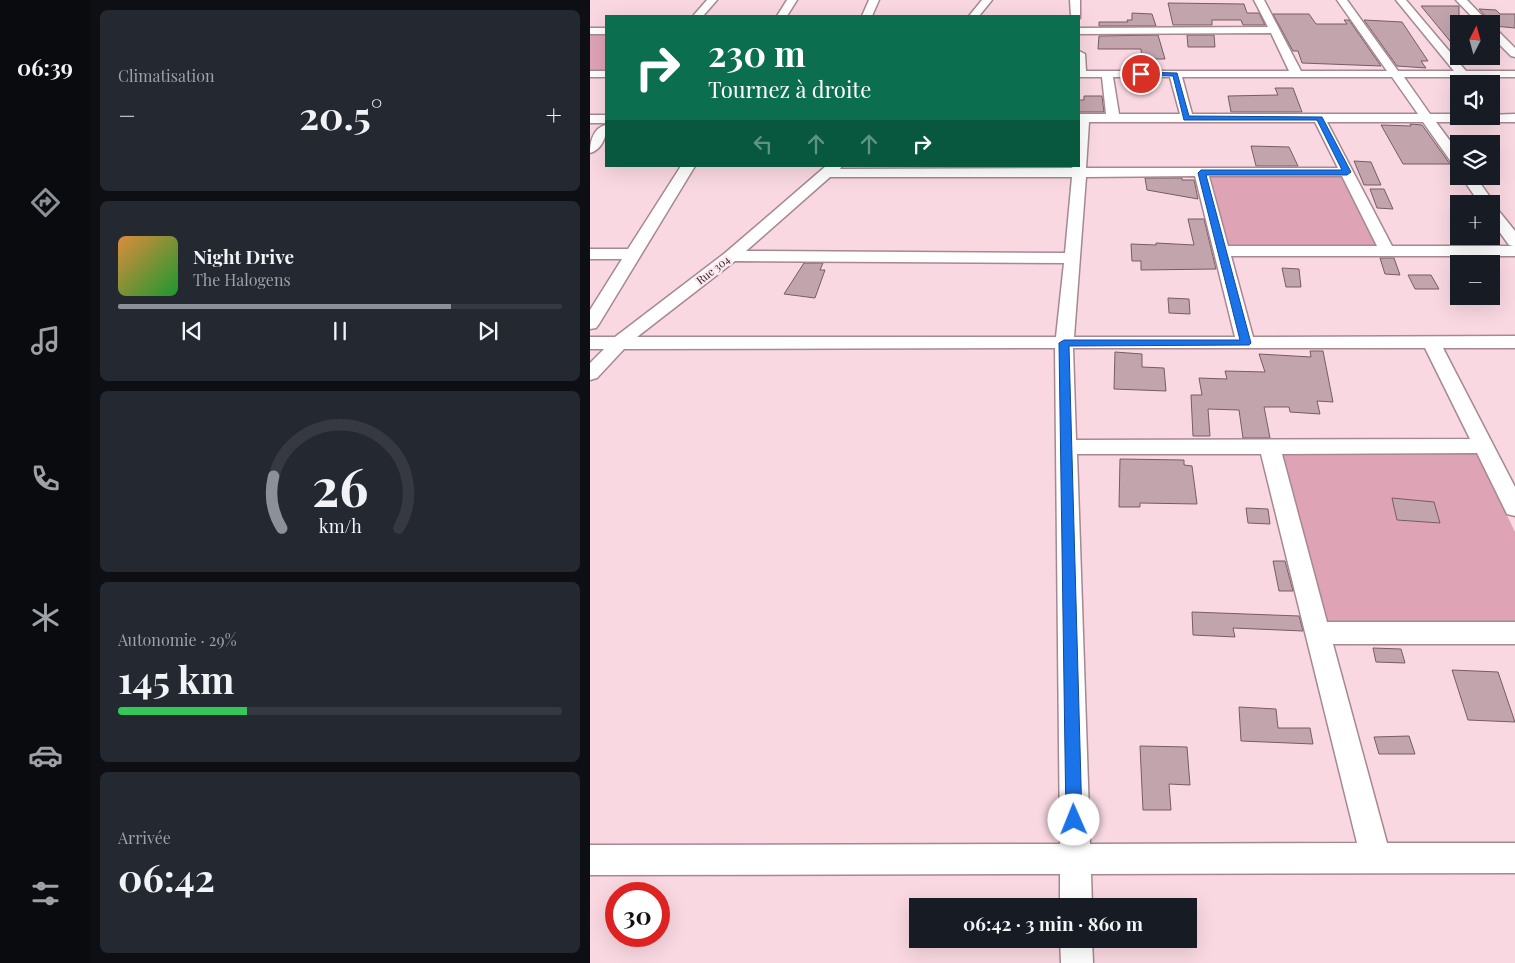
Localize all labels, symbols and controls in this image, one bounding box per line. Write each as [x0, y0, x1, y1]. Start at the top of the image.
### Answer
north arrow [1450, 15, 1500, 65]
map controls [1450, 15, 1500, 305]
text: 230 m [708, 29, 806, 76]
icon: right [625, 35, 690, 100]
text: 06:39 [17, 52, 73, 82]
pin [1120, 53, 1162, 95]
icon: arrive [1127, 60, 1155, 88]
text: Climatisation [118, 65, 215, 86]
text: Tournez à droite [708, 74, 871, 104]
button: sound [1450, 75, 1500, 125]
text: 20.5° [299, 89, 382, 140]
text: − [118, 96, 136, 133]
text: + [546, 96, 562, 133]
icon: left [749, 130, 777, 158]
icon: ahead [802, 130, 830, 158]
icon: ahead [855, 130, 883, 158]
icon: right [908, 130, 936, 158]
button: layers [1450, 135, 1500, 185]
icon: directions [28, 185, 63, 220]
button: + [1450, 195, 1500, 245]
text: Night Drive [193, 243, 294, 269]
street label: Rue 304 [693, 251, 733, 287]
button: − [1450, 255, 1500, 305]
text: The Halogens [193, 269, 291, 290]
icon: previous [178, 317, 206, 345]
icon: pause [326, 317, 354, 345]
icon: next [474, 317, 502, 345]
icon: music [28, 323, 63, 358]
text: 26 [312, 451, 368, 520]
icon: phone [28, 461, 63, 496]
text: km/h [319, 514, 362, 537]
icon: climate [28, 600, 63, 635]
text: Autonomie · 29% [118, 629, 237, 650]
text: 145 km [118, 653, 234, 704]
icon: car [28, 738, 63, 773]
position arrow [1047, 793, 1099, 845]
text: Arrivée [118, 827, 171, 848]
text: 06:42 [118, 851, 215, 902]
icon: filters [28, 876, 63, 911]
speed limit sign: 30 [605, 882, 670, 947]
text: 06:42 · 3 min · 860 m [963, 910, 1143, 936]

